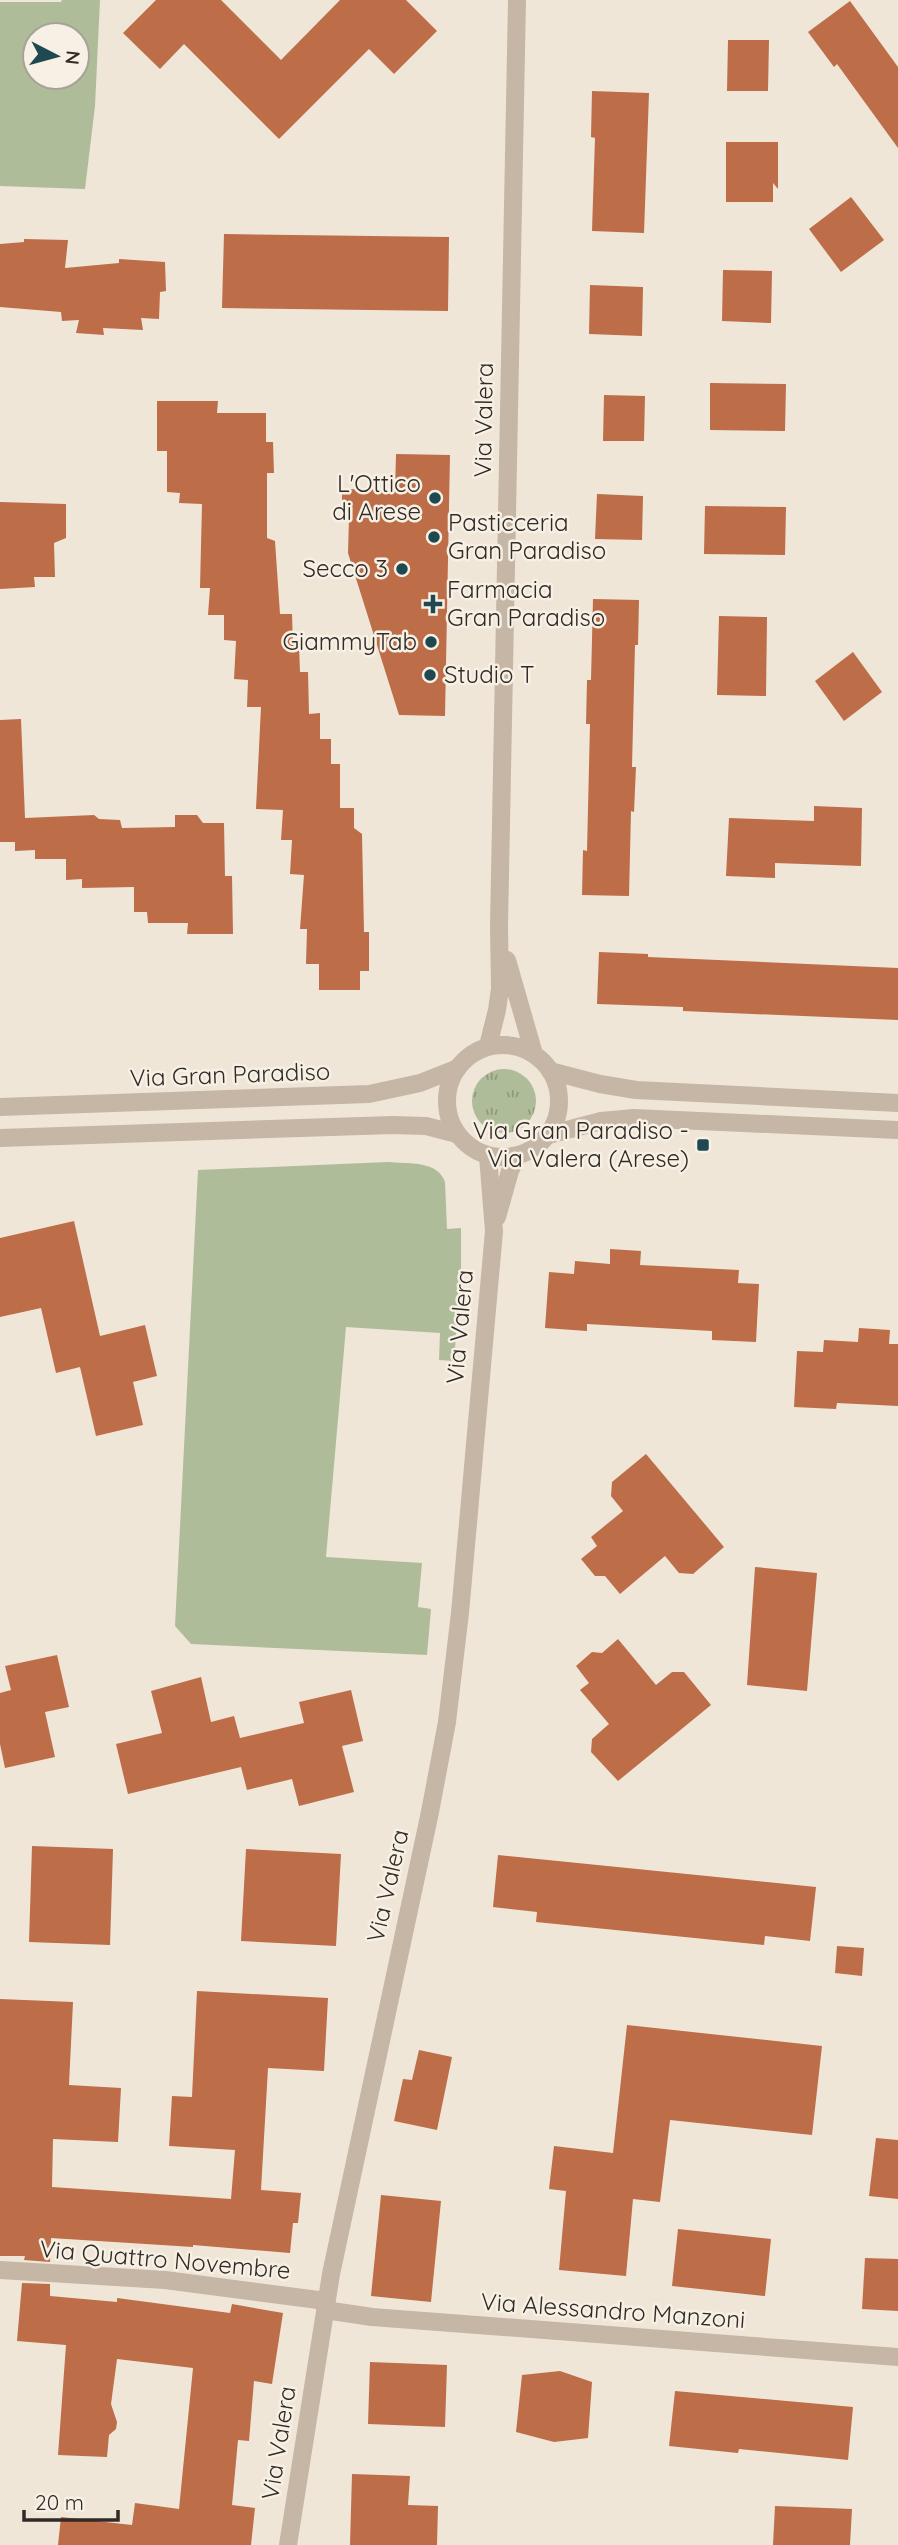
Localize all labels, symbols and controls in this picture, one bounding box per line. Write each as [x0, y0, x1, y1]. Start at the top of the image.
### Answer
north arrow [21, 21, 91, 91]
text: N [60, 50, 86, 66]
street label: Via Valera [467, 362, 499, 478]
place label: L'Ottico di Arese [332, 468, 421, 526]
marker: L'Ottico di Arese [427, 490, 443, 506]
place label: Pasticceria Gran Paradiso [448, 507, 606, 565]
marker: Pasticceria Gran Paradiso [426, 529, 442, 545]
place label: Secco 3 [302, 553, 388, 583]
marker: Secco 3 [394, 561, 410, 577]
place label: Farmacia Gran Paradiso [447, 574, 605, 632]
marker: Farmacia Gran Paradiso [425, 596, 441, 612]
place label: GiammyTab [282, 626, 417, 656]
marker: GiammyTab [423, 634, 439, 650]
place label: Studio T [444, 659, 535, 689]
marker: Studio T [422, 667, 438, 683]
street label: Via Gran Paradiso [129, 1056, 331, 1092]
place label: Via Gran Paradiso - Via Valera (Arese) [473, 1115, 689, 1173]
marker: Via Gran Paradiso - Via Valera (Arese) [695, 1137, 711, 1153]
street label: Via Valera [439, 1268, 479, 1385]
street label: Via Valera [360, 1827, 415, 1945]
street label: Via Quattro Novembre [38, 2233, 292, 2285]
street label: Via Alessandro Manzoni [480, 2286, 746, 2334]
street label: Via Valera [254, 2384, 302, 2502]
scale bar [24, 2478, 119, 2522]
text: 20 m [35, 2489, 84, 2515]

